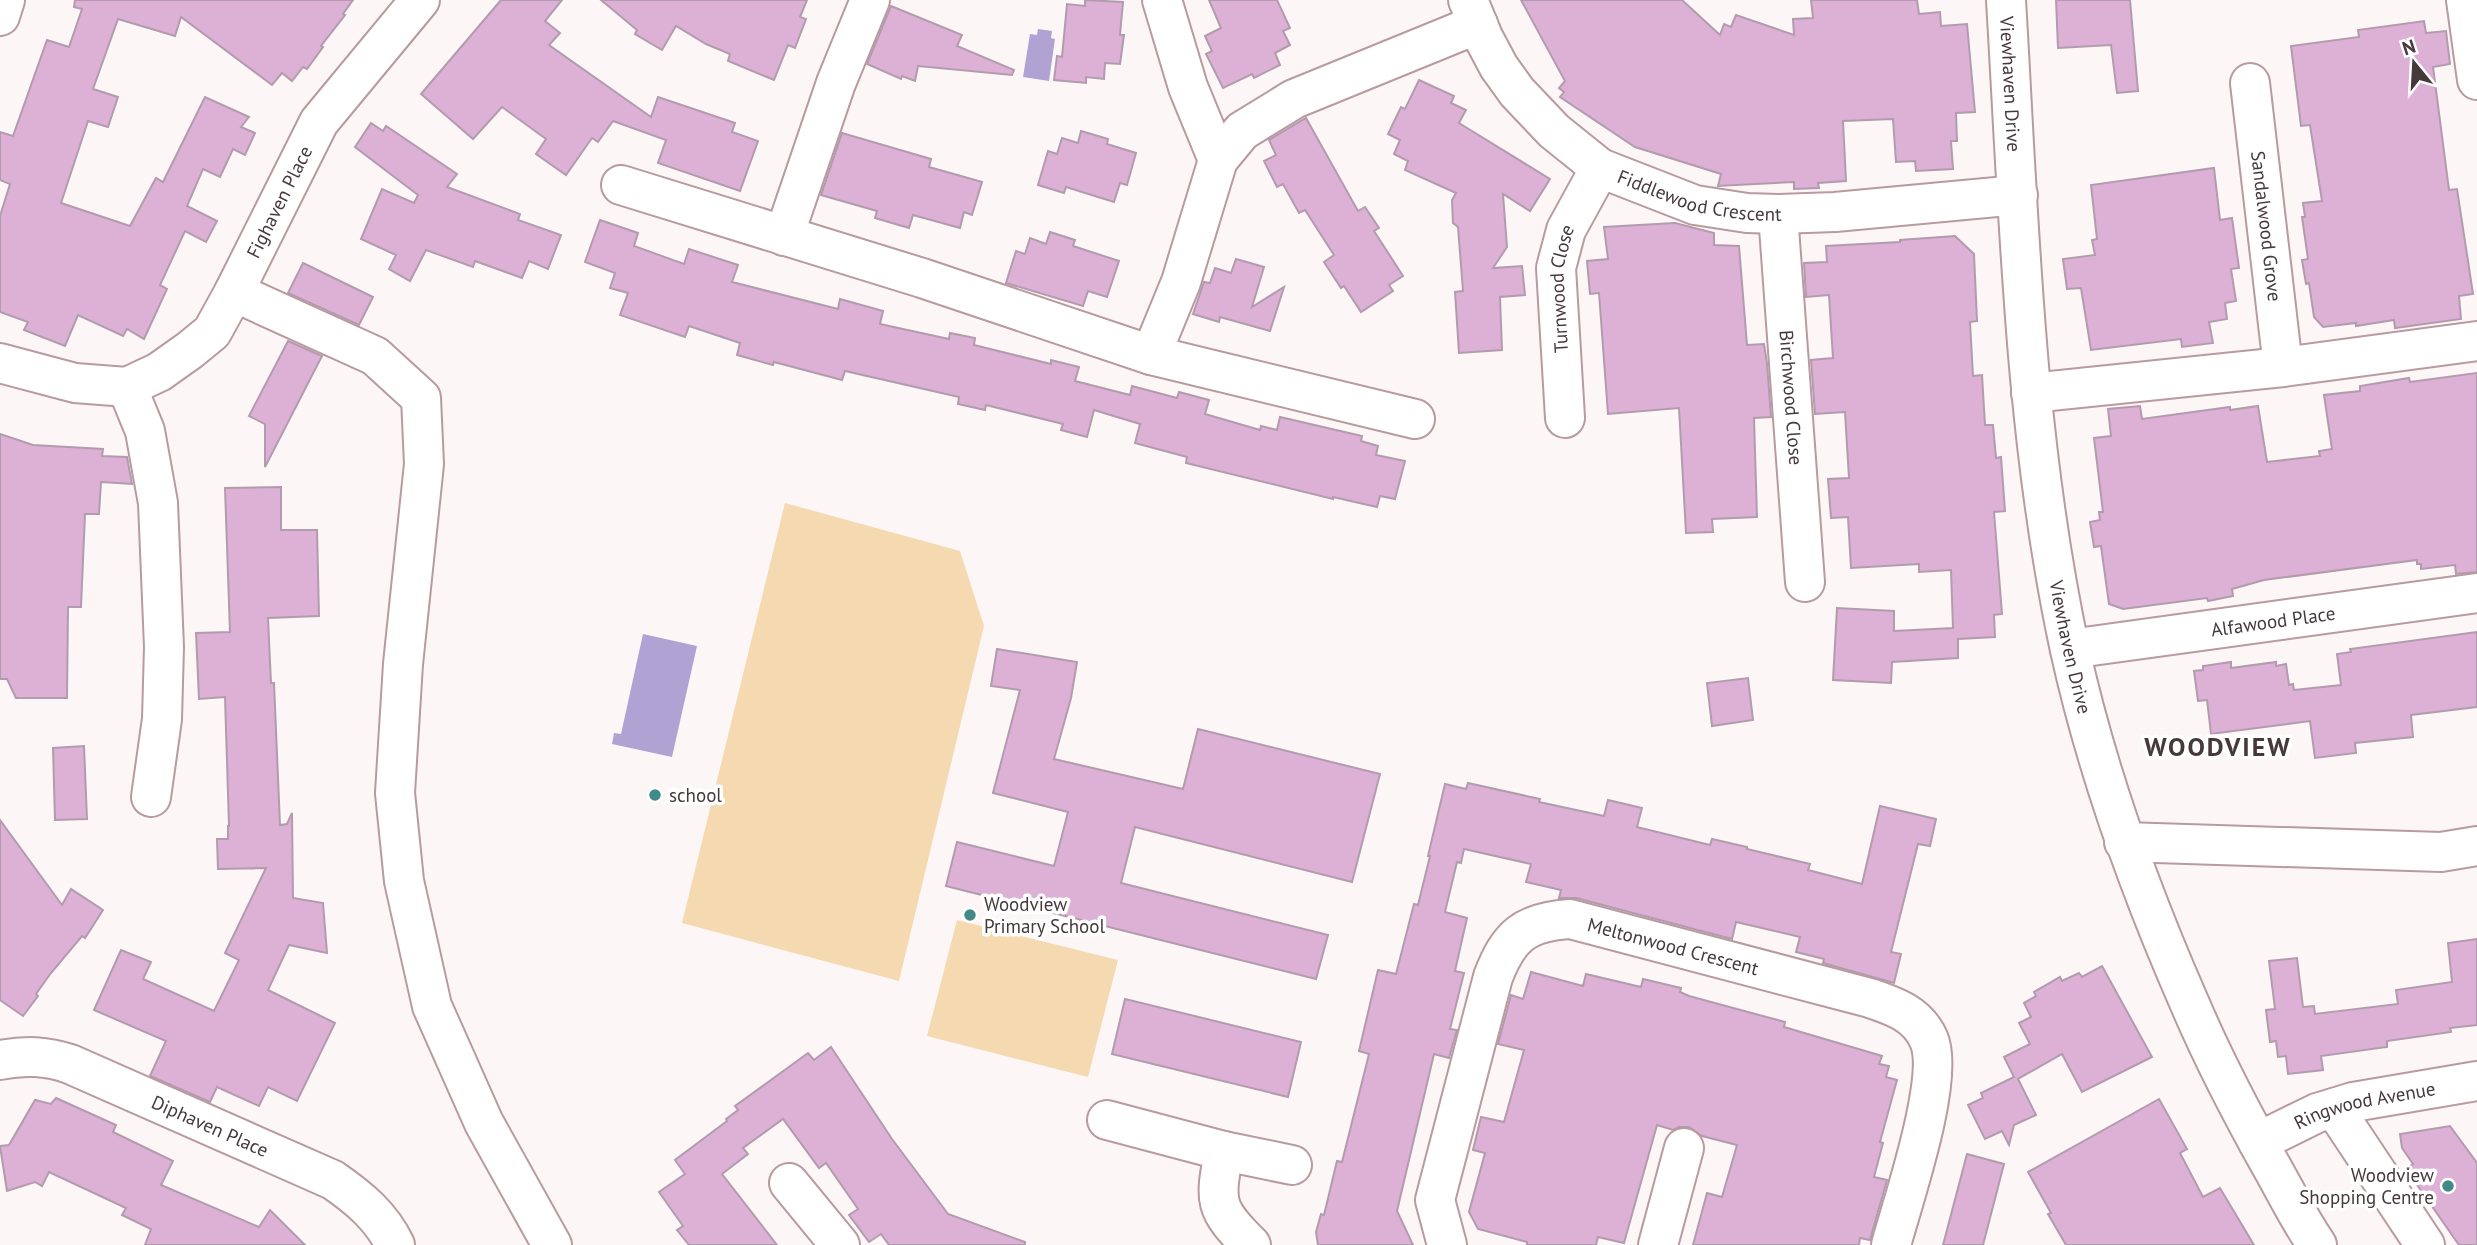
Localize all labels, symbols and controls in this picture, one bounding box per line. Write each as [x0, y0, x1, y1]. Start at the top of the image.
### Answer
street label: Viewhaven Drive [1995, 14, 2026, 152]
north arrow [2379, 28, 2449, 98]
text: N [2399, 33, 2418, 60]
street label: Fighaven Place [241, 142, 317, 262]
street label: Sandalwood Grove [2246, 150, 2287, 303]
street label: Fiddlewood Crescent [1614, 164, 1782, 226]
street label: Turnwood Close [1544, 220, 1579, 354]
street label: Birchwood Close [1775, 329, 1808, 466]
street label: Viewhaven Drive [2044, 577, 2097, 716]
street label: Alfawood Place [2210, 601, 2337, 641]
district label: WOODVIEW [2144, 730, 2292, 763]
place label: school [669, 783, 722, 807]
marker: school [647, 787, 663, 803]
place label: Woodview Primary School [984, 892, 1105, 938]
marker: Woodview Primary School [962, 907, 978, 923]
street label: Meltonwood Crescent [1585, 912, 1762, 980]
street label: Ringwood Avenue [2290, 1076, 2437, 1135]
street label: Diphaven Place [148, 1090, 272, 1162]
place label: Woodview Shopping Centre [2299, 1163, 2434, 1209]
marker: Woodview Shopping Centre [2440, 1178, 2456, 1194]

